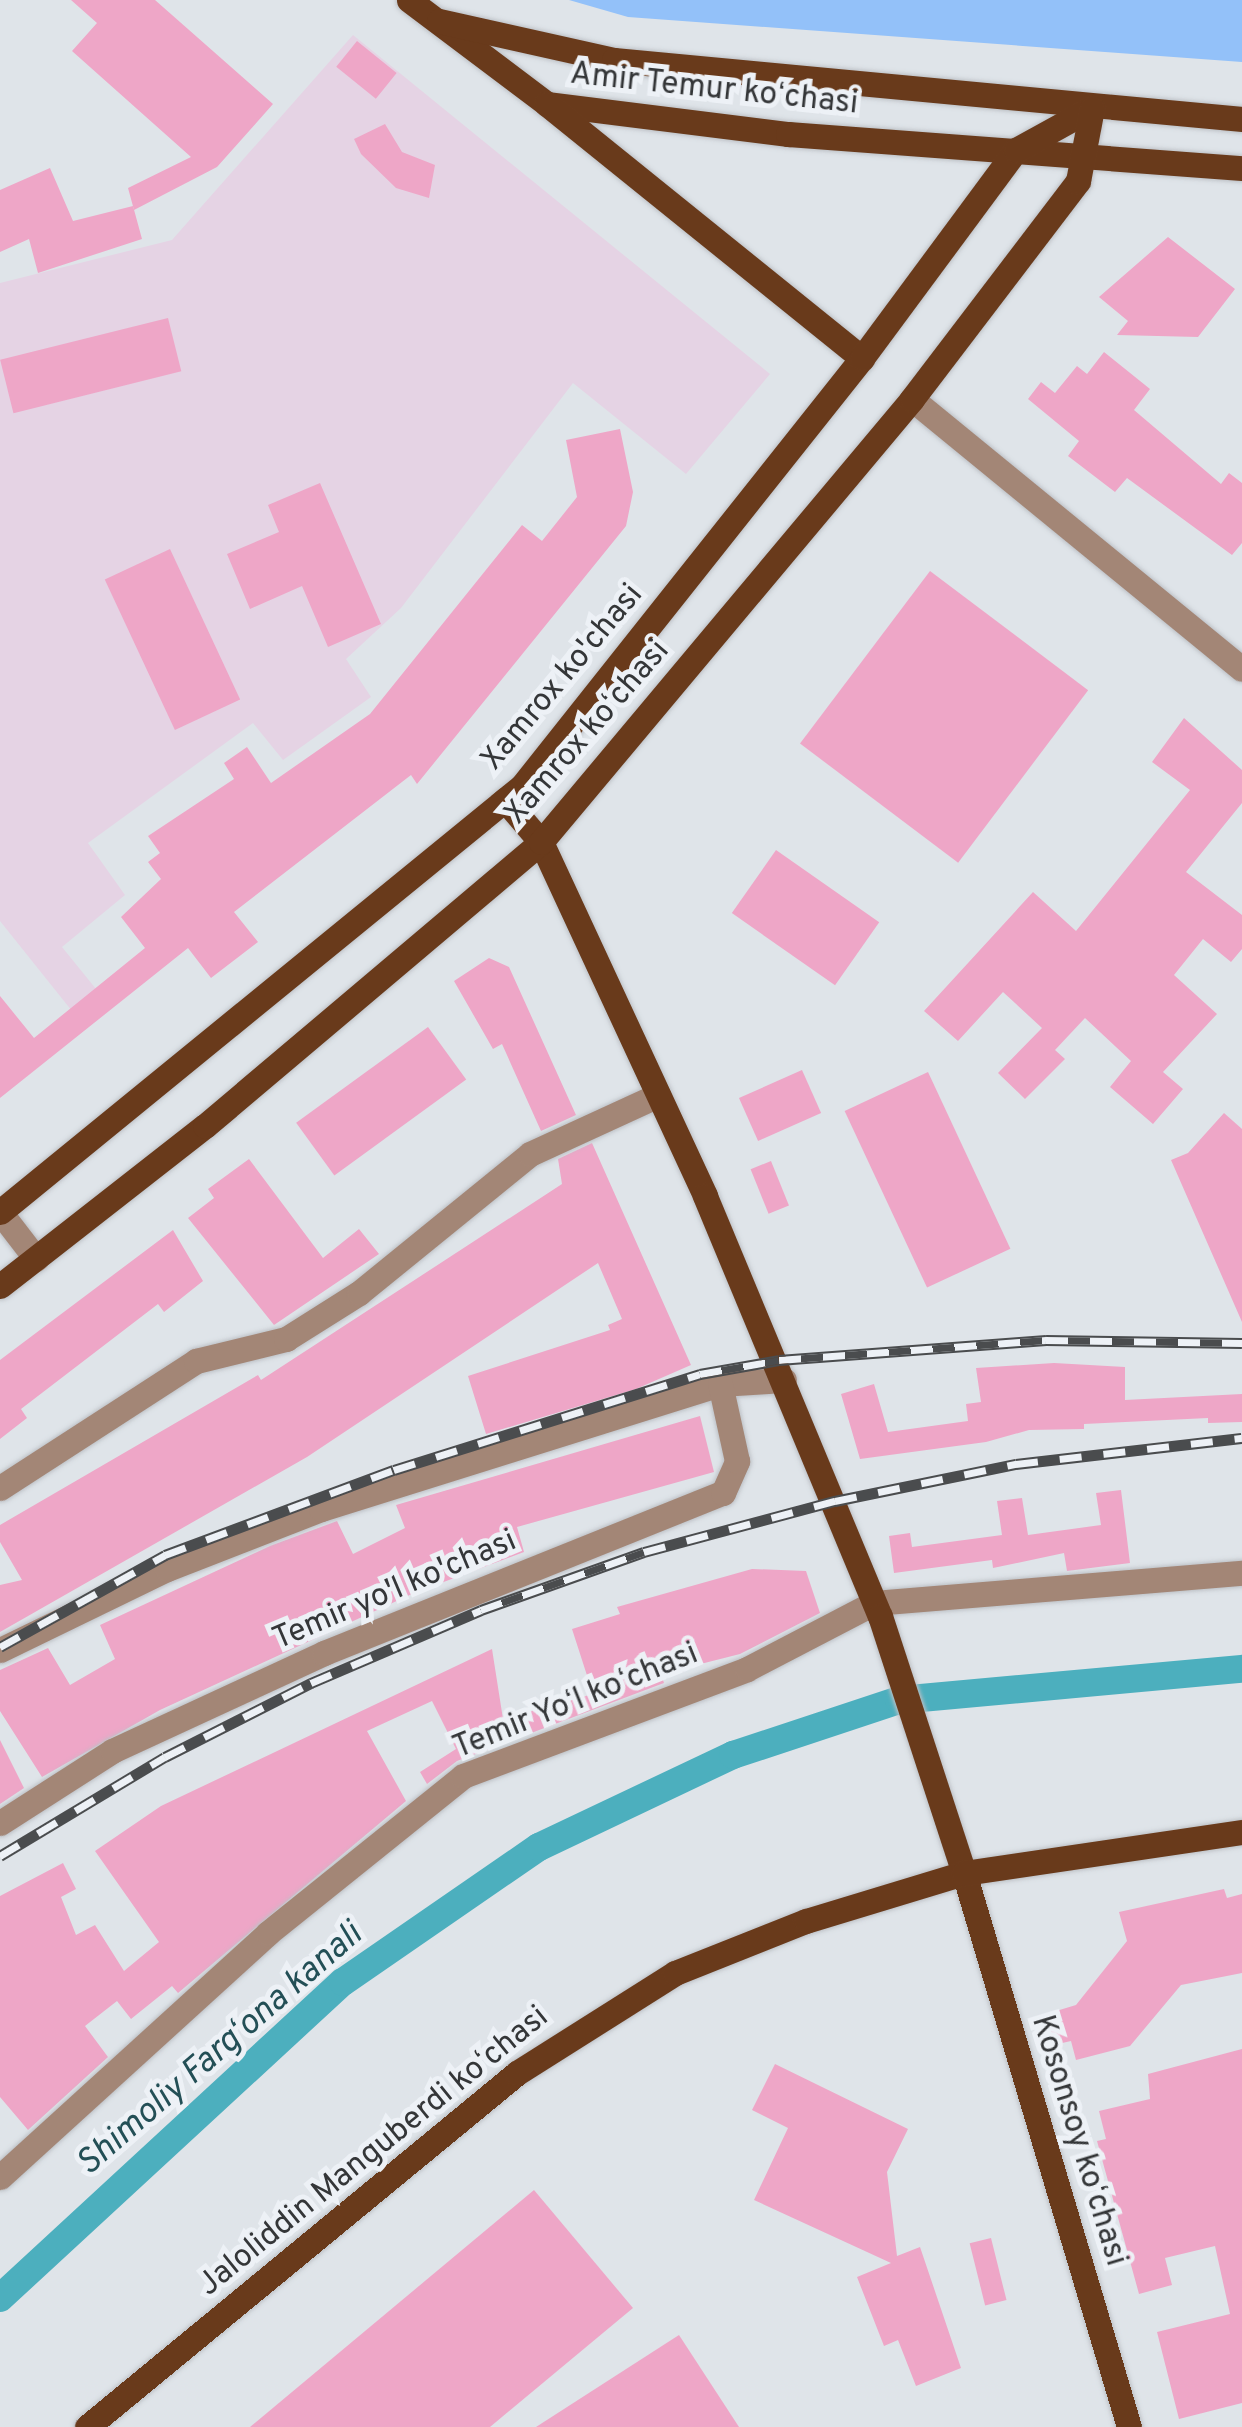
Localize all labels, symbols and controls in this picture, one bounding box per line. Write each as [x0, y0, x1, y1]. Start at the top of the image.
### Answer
street label: Amir Temur koʻchasi [567, 56, 861, 124]
street label: Xamrox ko'chasi [474, 577, 652, 779]
street label: Xamrox koʻchasi [497, 633, 679, 833]
street label: Temir yo'l ko'chasi [267, 1522, 523, 1660]
street label: Temir Yoʻl koʻchasi [447, 1635, 705, 1769]
water label: Shimoliy Fargʻona kanali [69, 1915, 371, 2185]
street label: Jaloliddin Manguberdi koʻchasi [191, 1999, 557, 2305]
street label: Kosonsoy koʻchasi [1022, 2011, 1134, 2271]

